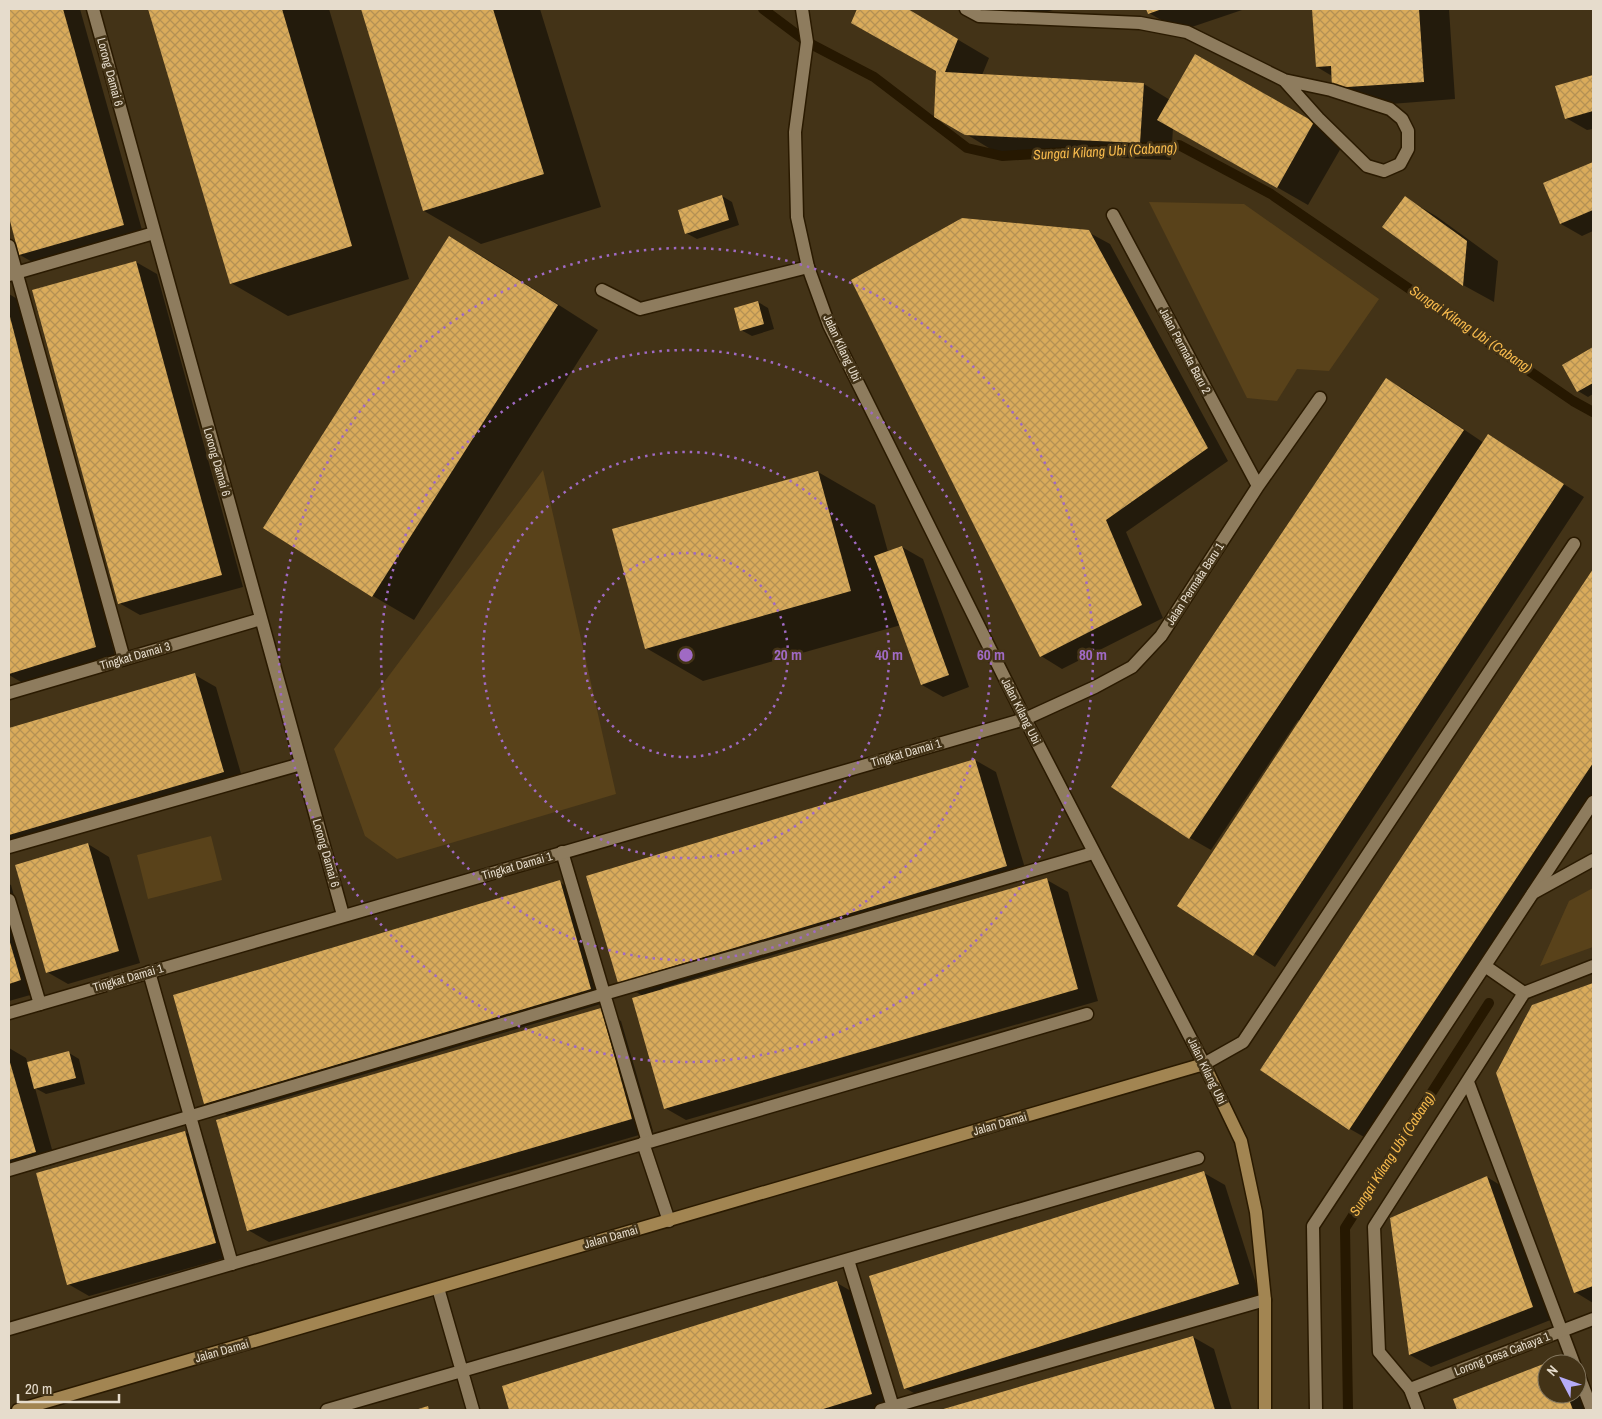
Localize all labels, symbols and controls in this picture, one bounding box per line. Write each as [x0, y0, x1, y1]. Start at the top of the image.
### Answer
street label: Lorong Damai 6 [93, 36, 127, 108]
water label: Sungai Kilang Ubi (Cabang) [1033, 138, 1178, 164]
water label: Sungai Kilang Ubi (Cabang) [1406, 281, 1536, 377]
street label: Jalan Permata Baru 2 [1156, 305, 1214, 397]
street label: Jalan Kilang Ubi [819, 312, 865, 384]
street label: Lorong Damai 6 [200, 426, 234, 498]
street label: Jalan Permata Baru 1 [1162, 539, 1228, 628]
street label: Tingkat Damai 3 [98, 638, 172, 674]
text: 20 m [774, 644, 802, 665]
text: 40 m [875, 644, 903, 665]
text: 60 m [977, 644, 1005, 665]
text: 80 m [1079, 644, 1107, 665]
centre of rings [677, 646, 695, 664]
street label: Jalan Kilang Ubi [997, 675, 1045, 747]
street label: Tingkat Damai 1 [869, 735, 944, 771]
street label: Lorong Damai 6 [309, 817, 343, 889]
street label: Tingkat Damai 1 [480, 848, 555, 884]
street label: Tingkat Damai 1 [91, 960, 166, 996]
street label: Jalan Kilang Ubi [1184, 1035, 1230, 1107]
water label: Sungai Kilang Ubi (Cabang) [1345, 1088, 1439, 1219]
street label: Jalan Damai [971, 1109, 1029, 1139]
street label: Jalan Damai [582, 1222, 640, 1252]
street label: Lorong Desa Cahaya 1 [1452, 1328, 1553, 1380]
street label: Jalan Damai [193, 1336, 251, 1366]
north arrow [1537, 1354, 1587, 1404]
text: N [1543, 1361, 1562, 1380]
scale bar [18, 1372, 119, 1404]
text: 20 m [25, 1378, 52, 1399]

